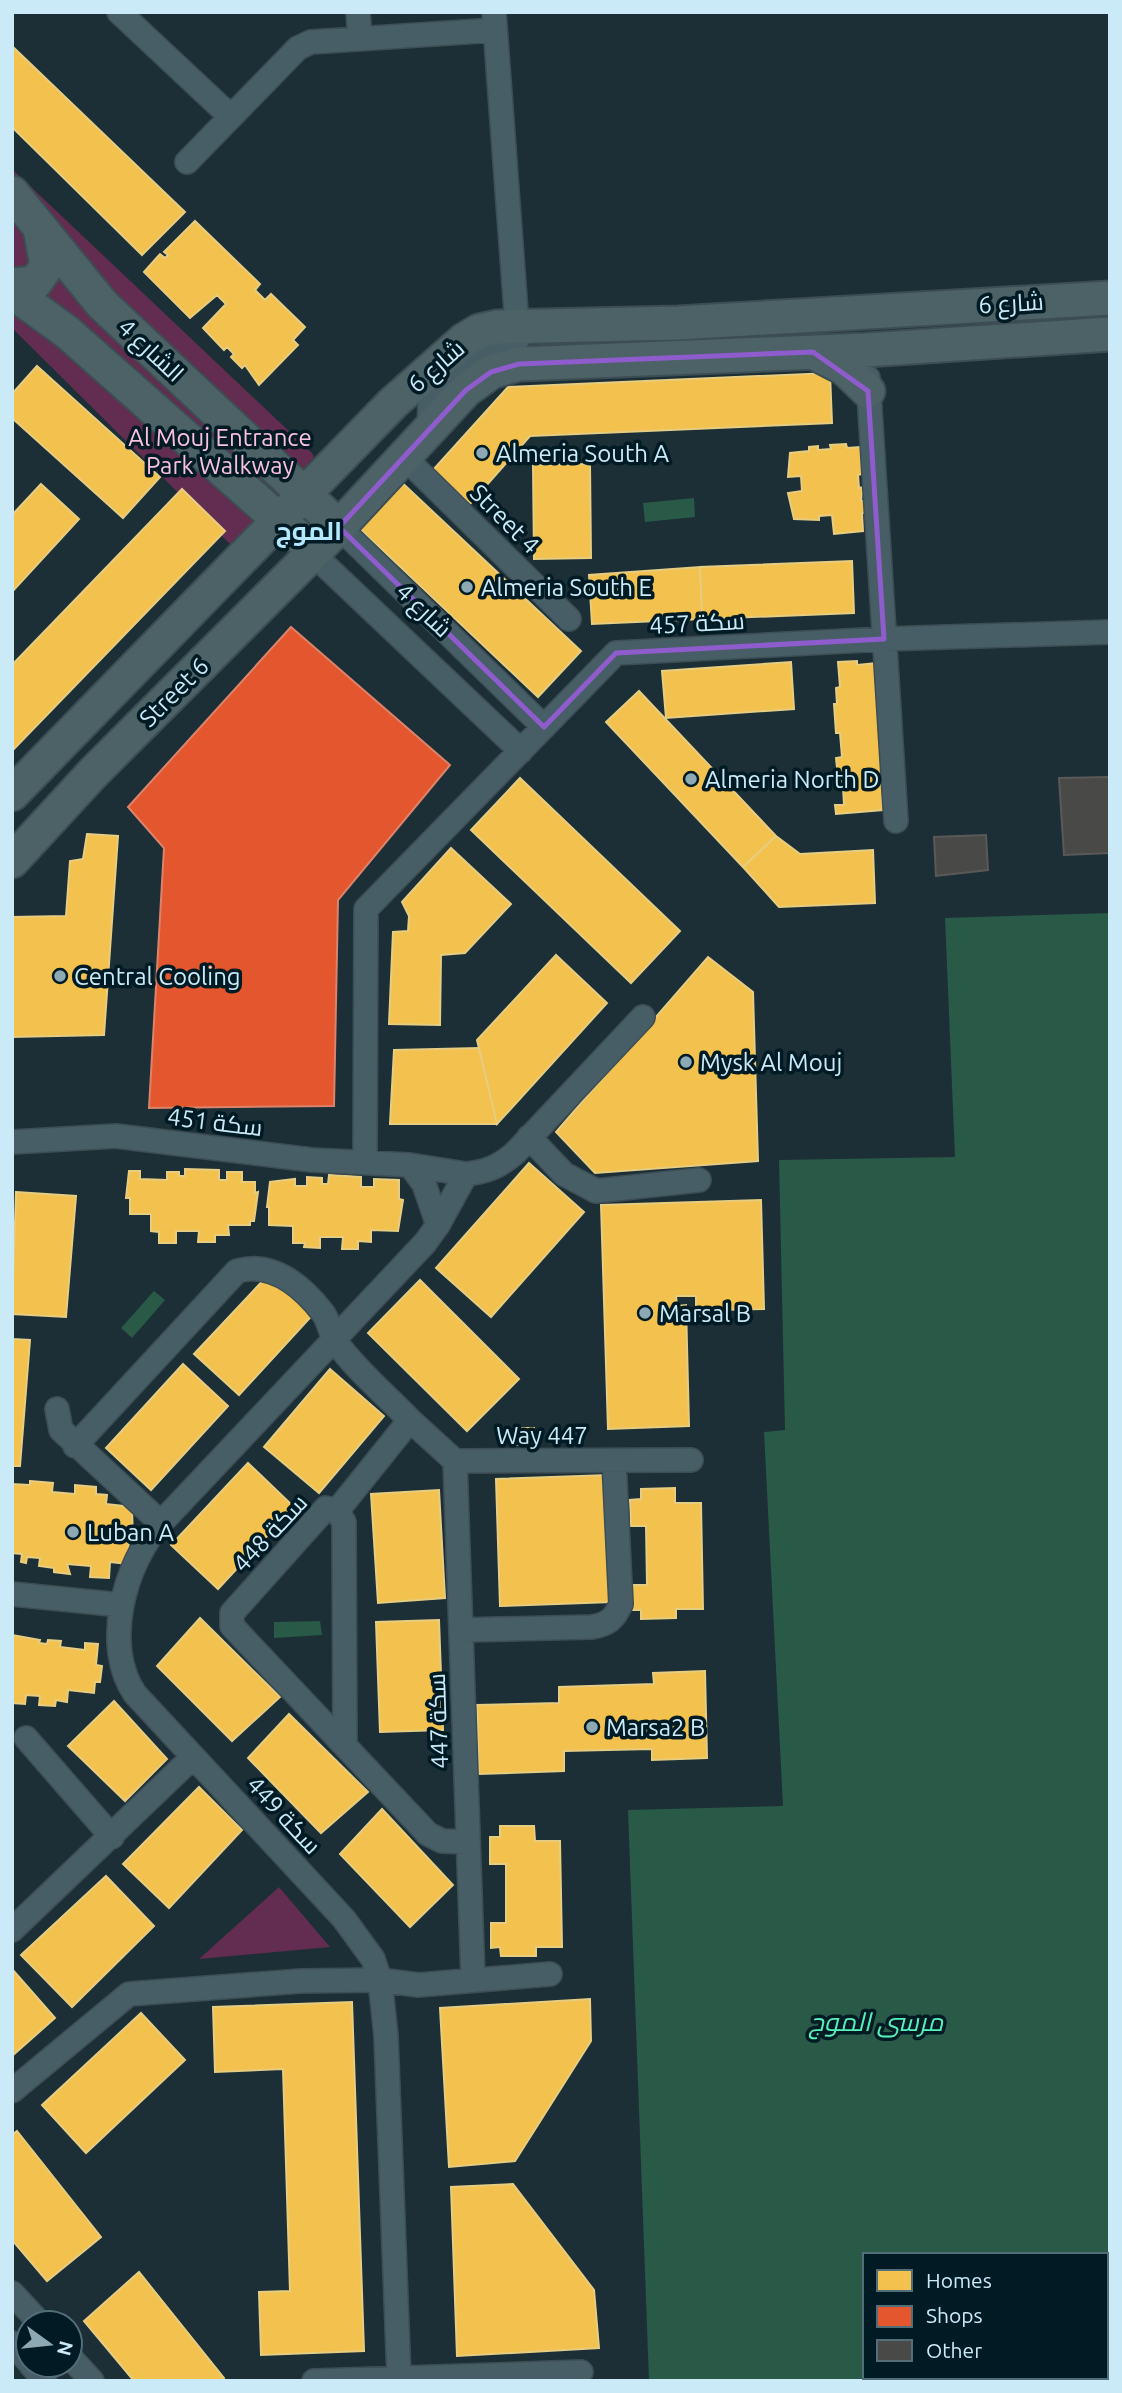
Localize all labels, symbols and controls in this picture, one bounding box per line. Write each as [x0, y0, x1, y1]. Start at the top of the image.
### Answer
street label: شارع 6 [978, 288, 1045, 321]
street label: الشارع 4 [111, 313, 189, 389]
street label: شارع 6 [402, 334, 472, 400]
park label: Al Mouj Entrance Park Walkway [128, 424, 312, 479]
place label: Almeria South A [496, 440, 670, 467]
marker: Almeria South A [474, 445, 490, 461]
street label: Street 4 [465, 479, 545, 559]
district label: الموج [276, 516, 342, 548]
place label: Almeria South E [481, 574, 652, 601]
street label: شارع 4 [389, 578, 457, 645]
marker: Almeria South E [459, 579, 475, 595]
street label: سكة 457 [649, 607, 745, 639]
street label: Street 6 [134, 652, 214, 732]
place label: Almeria North D [705, 766, 879, 793]
marker: Almeria North D [683, 771, 699, 787]
place label: Central Cooling [74, 963, 241, 990]
marker: Central Cooling [52, 968, 68, 984]
place label: Mysk Al Mouj [700, 1049, 842, 1076]
marker: Mysk Al Mouj [678, 1054, 694, 1070]
street label: سكة 451 [166, 1103, 264, 1141]
place label: Marsal B [659, 1300, 751, 1327]
marker: Marsal B [637, 1305, 653, 1321]
street label: Way 447 [496, 1422, 588, 1449]
street label: سكة 448 [228, 1489, 312, 1577]
place label: Luban A [87, 1519, 174, 1546]
marker: Luban A [65, 1524, 81, 1540]
street label: سكة 447 [423, 1673, 453, 1769]
place label: Marsa2 B [606, 1714, 705, 1741]
marker: Marsa2 B [584, 1719, 600, 1735]
street label: سكة 449 [242, 1771, 326, 1859]
water label: مرسى الموج [808, 2007, 943, 2040]
legend [863, 2253, 1108, 2379]
text: Homes [926, 2268, 992, 2292]
text: Shops [926, 2303, 983, 2327]
north arrow [14, 2309, 84, 2379]
text: Other [926, 2338, 982, 2362]
text: N [53, 2339, 78, 2358]

